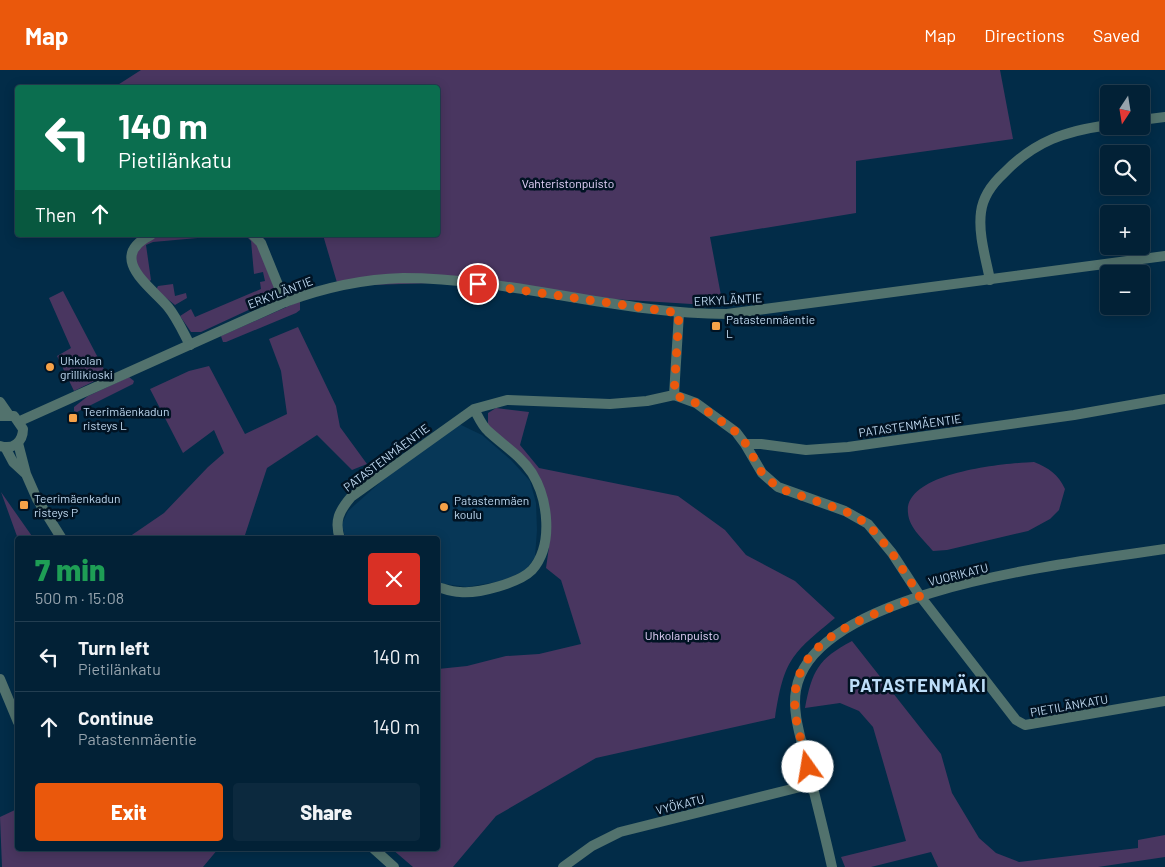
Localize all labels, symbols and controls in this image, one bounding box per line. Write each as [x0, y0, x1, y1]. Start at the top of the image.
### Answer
text: Map [25, 21, 68, 50]
text: Map [924, 24, 956, 46]
text: Directions [984, 24, 1065, 46]
text: Saved [1093, 24, 1140, 46]
north arrow [1100, 85, 1150, 135]
map controls [1100, 85, 1150, 315]
text: 140 m [118, 104, 208, 146]
icon: left [35, 105, 100, 170]
button: search [1100, 145, 1150, 195]
text: Pietilänkatu [118, 146, 232, 172]
park label: Vahteristonpuisto [522, 176, 614, 190]
icon: ahead [86, 200, 114, 228]
text: Then [35, 203, 76, 226]
button: + [1100, 205, 1150, 255]
pin [457, 263, 499, 305]
button: − [1100, 265, 1150, 315]
icon: arrive [464, 270, 492, 298]
street label: ERKYLÄNTIE [245, 273, 315, 311]
street label: ERKYLÄNTIE [693, 290, 763, 308]
place label: Patastenmäentie L [726, 312, 815, 340]
marker: Patastenmäentie L [710, 320, 722, 332]
place label: Uhkolan grillikioski [60, 353, 113, 381]
marker: Uhkolan grillikioski [44, 361, 56, 373]
place label: Teerimäenkadun risteys L [83, 404, 170, 432]
street label: PATASTENMÄENTIE [858, 411, 962, 439]
marker: Teerimäenkadun risteys L [67, 412, 79, 424]
street label: PATASTENMÄENTIE [340, 420, 432, 494]
place label: Teerimäenkadun risteys P [34, 491, 121, 519]
place label: Patastenmäen koulu [454, 493, 529, 521]
marker: Teerimäenkadun risteys P [18, 499, 30, 511]
marker: Patastenmäen koulu [438, 501, 450, 513]
text: 7 min [35, 551, 105, 587]
button: close [368, 553, 420, 605]
street label: VUORIKATU [927, 560, 989, 588]
text: 500 m · 15:08 [35, 588, 124, 607]
park label: Uhkolanpuisto [645, 628, 719, 642]
text: Turn left [78, 636, 149, 659]
icon: left [35, 643, 63, 671]
text: 140 m [373, 645, 420, 668]
text: Pietilänkatu [78, 659, 161, 678]
district label: PATASTENMÄKI [849, 674, 987, 696]
street label: PIETILÄNKATU [1029, 691, 1109, 719]
text: Continue [78, 706, 154, 729]
icon: ahead [35, 713, 63, 741]
text: 140 m [373, 715, 420, 738]
text: Patastenmäentie [78, 729, 197, 748]
position arrow [781, 740, 833, 792]
button: Exit [35, 783, 223, 841]
button: Share [233, 783, 420, 841]
street label: VYÖKATU [654, 791, 706, 817]

